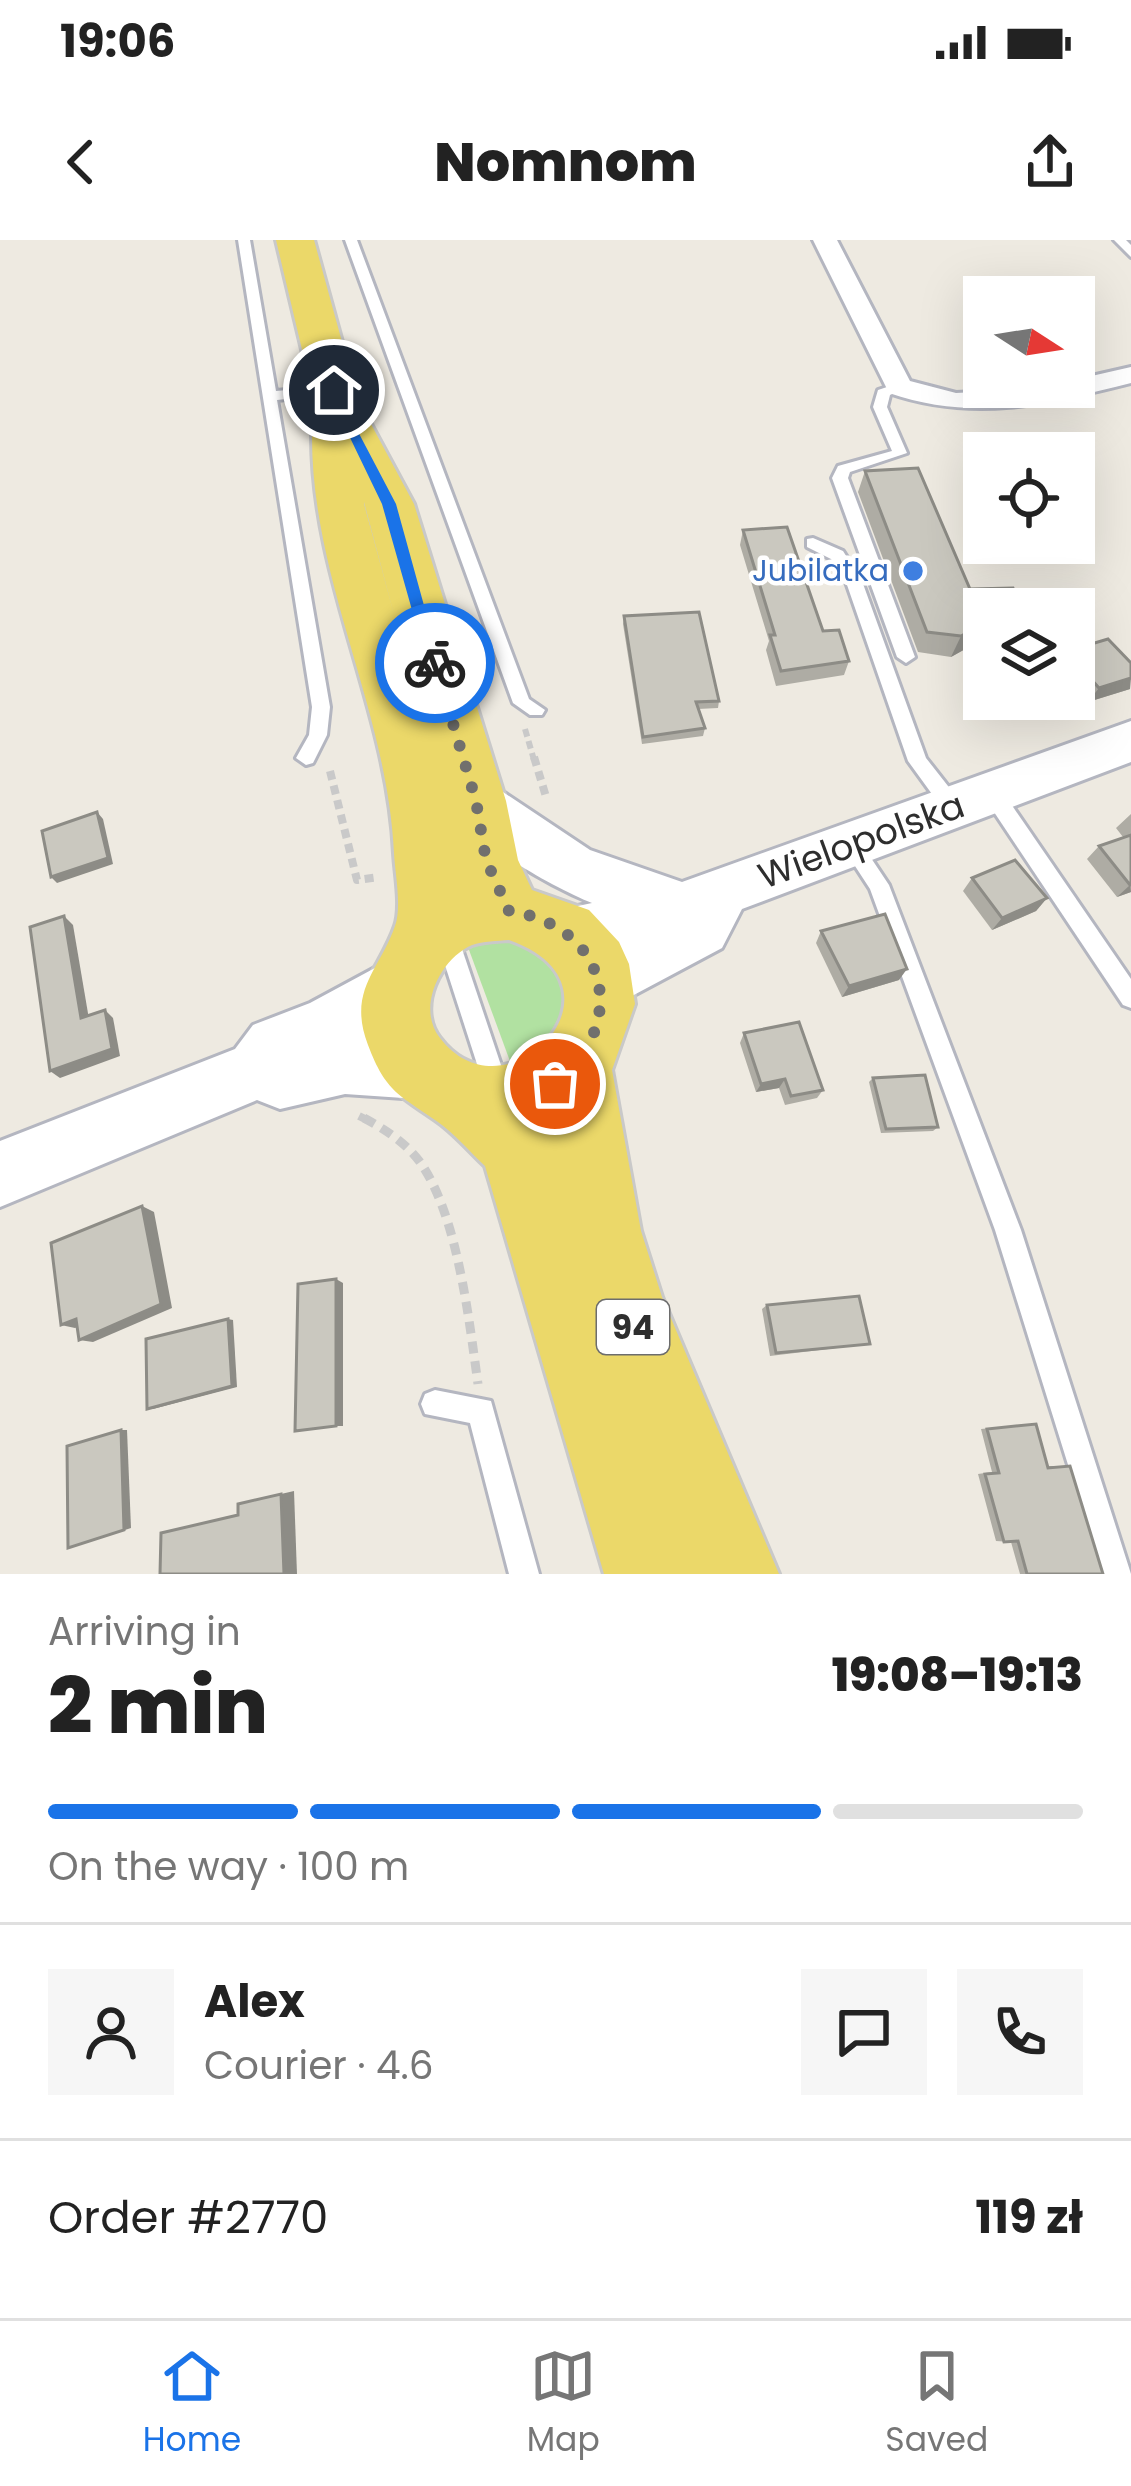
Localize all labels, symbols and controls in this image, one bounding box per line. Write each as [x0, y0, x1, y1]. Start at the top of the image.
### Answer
text: 19:06 [60, 10, 175, 73]
text: Nomnom [434, 124, 697, 200]
icon: back [48, 129, 114, 195]
icon: share [1017, 129, 1083, 195]
north arrow [963, 276, 1095, 408]
map controls [963, 276, 1095, 720]
pin [283, 339, 385, 441]
icon: home [301, 357, 367, 423]
button: locate [963, 432, 1095, 564]
place label: Jubilatka [752, 549, 889, 592]
marker: Jubilatka [900, 558, 926, 584]
button: layers [963, 588, 1095, 720]
courier [375, 603, 495, 723]
icon: bike [402, 630, 468, 696]
street label: Wielopolska [751, 780, 971, 901]
pin [504, 1033, 606, 1135]
icon: bag [522, 1051, 588, 1117]
road number: 94 [597, 1300, 669, 1354]
text: Arriving in [48, 1604, 241, 1659]
text: 19:08–19:13 [832, 1644, 1083, 1707]
text: 2 min [48, 1651, 268, 1760]
text: On the way · 100 m [48, 1839, 409, 1894]
button: person [48, 1969, 174, 2095]
button: chat [801, 1969, 927, 2095]
button: phone [957, 1969, 1083, 2095]
text: Alex [204, 1970, 305, 2033]
text: Courier · 4.6 [204, 2038, 433, 2093]
text: Order #2770 [48, 2186, 328, 2249]
text: 119 zł [975, 2186, 1083, 2249]
tab: Home [143, 2343, 241, 2465]
tab: Map [527, 2343, 600, 2465]
tab: Saved [885, 2343, 988, 2465]

